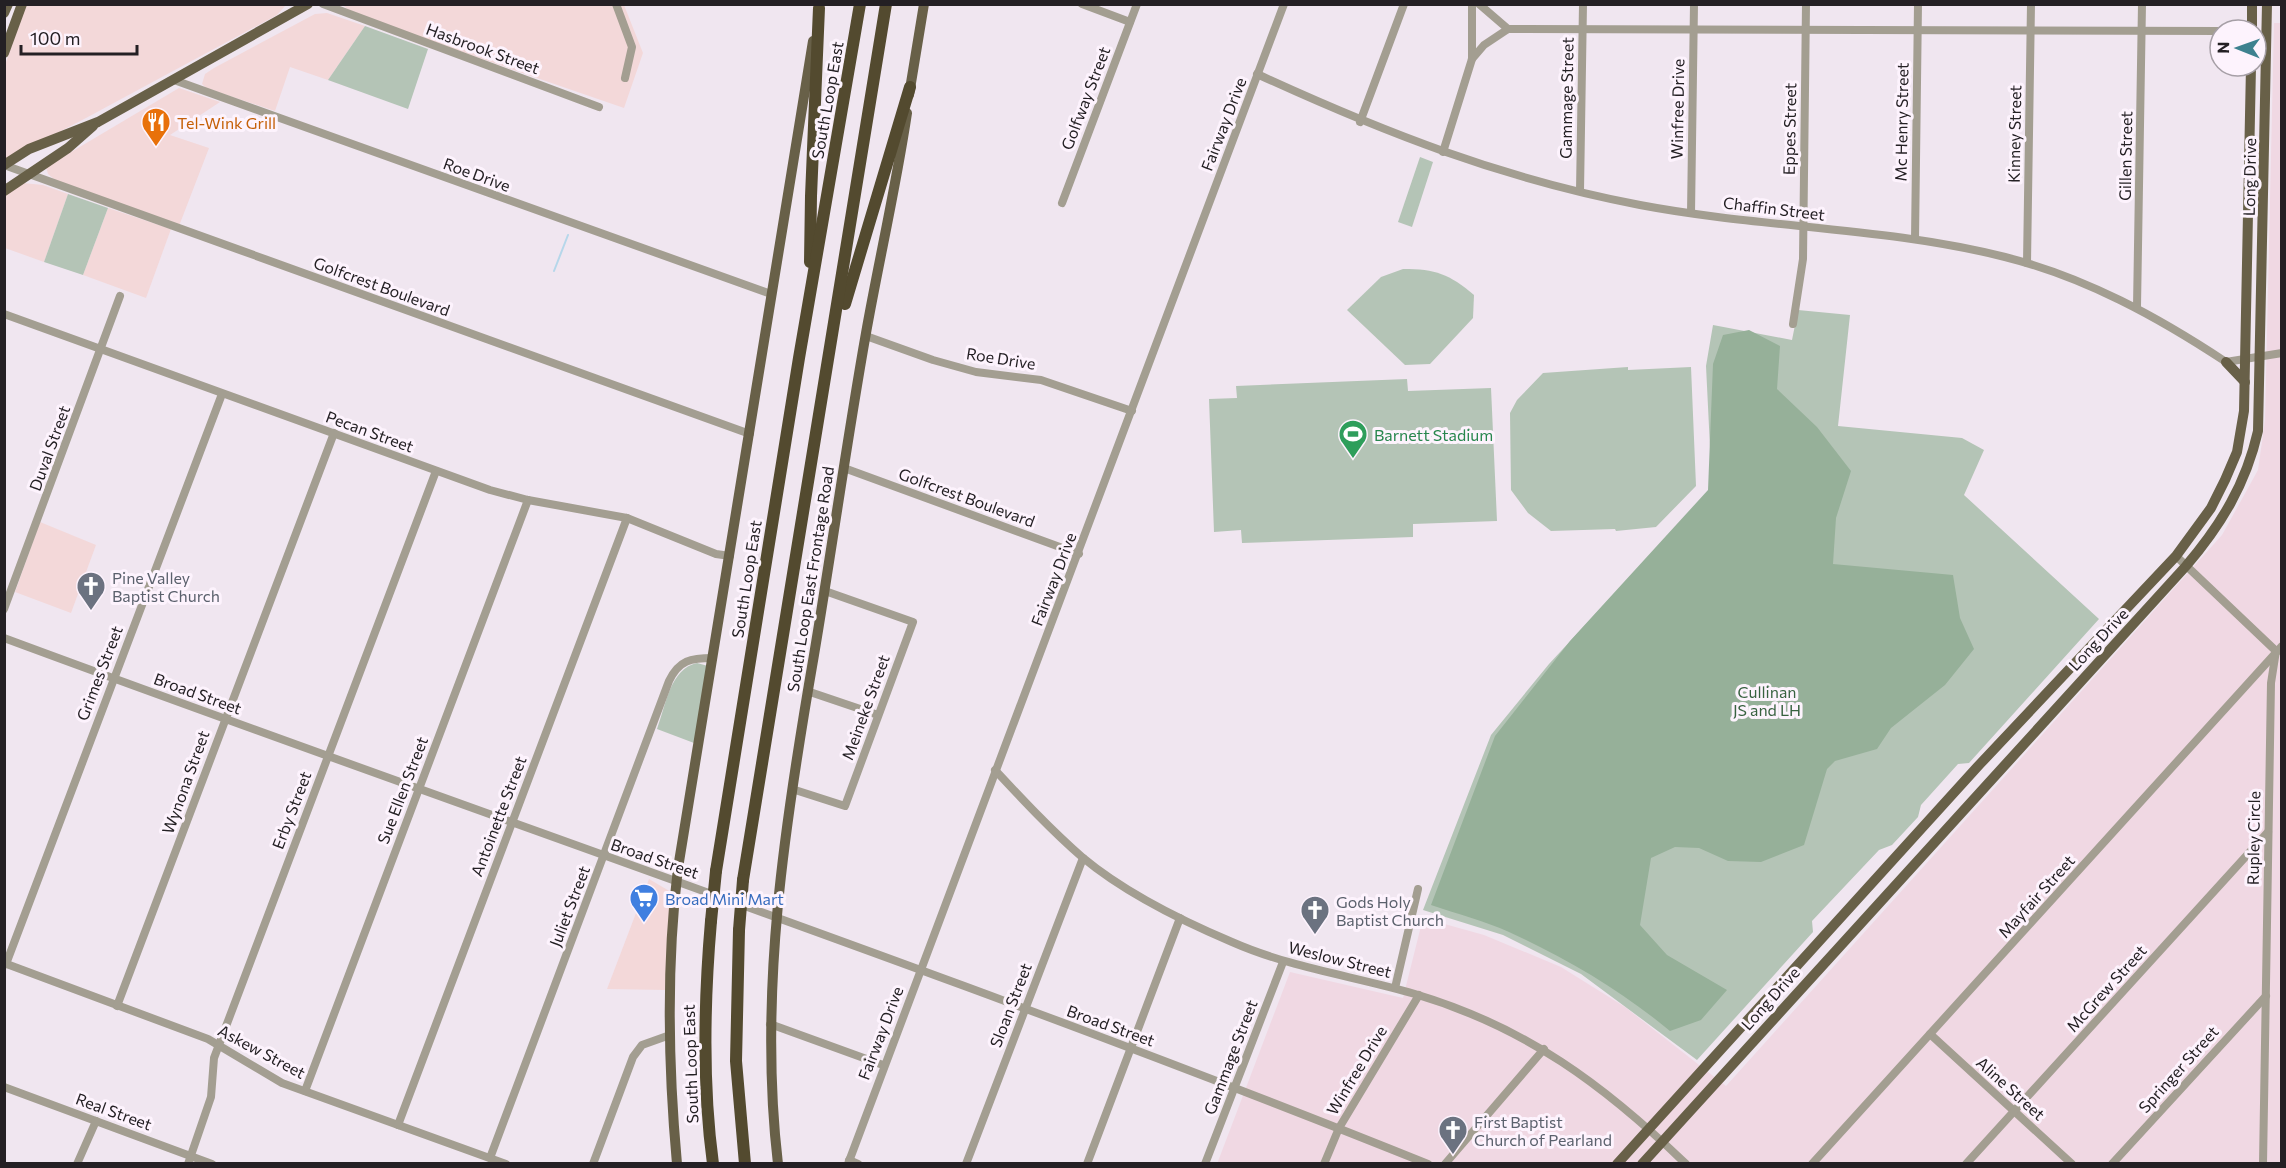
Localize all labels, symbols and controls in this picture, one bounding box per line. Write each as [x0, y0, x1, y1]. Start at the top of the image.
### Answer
scale bar [21, 18, 136, 56]
north arrow [2208, 18, 2268, 78]
street label: Hasbrook Street [424, 19, 543, 77]
text: 100 m [30, 27, 80, 49]
street label: Gammage Street [1555, 37, 1577, 159]
street label: South Loop East [807, 39, 847, 160]
text: N [2213, 42, 2232, 54]
street label: Golfway Street [1057, 43, 1114, 152]
street label: Winfree Drive [1667, 59, 1687, 159]
street label: Mc Henry Street [1890, 62, 1912, 182]
street label: Fairway Drive [1196, 75, 1250, 173]
street label: Eppes Street [1779, 82, 1799, 175]
street label: Kinney Street [2004, 84, 2024, 183]
restaurant icon: Tel-Wink Grill [140, 106, 172, 148]
street label: Gillen Street [2115, 110, 2135, 201]
place label: Tel-Wink Grill [177, 113, 276, 132]
street label: Long Drive [2239, 138, 2259, 216]
street label: Roe Drive [441, 153, 513, 195]
street label: Chaffin Street [1722, 192, 1826, 224]
street label: Golfcrest Boulevard [311, 253, 453, 319]
street label: Roe Drive [965, 343, 1037, 373]
street label: Duval Street [25, 402, 73, 493]
street label: Pecan Street [324, 406, 417, 456]
sports icon: Barnett Stadium [1337, 418, 1369, 460]
place label: Barnett Stadium [1374, 425, 1493, 444]
street label: Golfcrest Boulevard [896, 464, 1038, 530]
street label: South Loop East Frontage Road [783, 465, 837, 693]
street label: South Loop East [727, 518, 765, 639]
street label: Fairway Drive [1026, 530, 1080, 628]
place label: Pine Valley Baptist Church [112, 568, 220, 605]
church icon: Pine Valley Baptist Church [75, 570, 107, 612]
street label: Long Drive [2064, 604, 2132, 674]
street label: Grimes Street [72, 622, 126, 723]
street label: Meineke Street [837, 651, 893, 762]
street label: Broad Street [152, 668, 245, 718]
park label: Cullinan JS and LH [1733, 682, 1801, 719]
street label: Wynona Street [157, 727, 213, 836]
street label: Sue Ellen Street [373, 733, 431, 846]
street label: Antoinette Street [466, 753, 530, 879]
street label: Erby Street [267, 768, 315, 852]
street label: Rupley Circle [2243, 791, 2263, 885]
street label: Broad Street [608, 834, 702, 882]
street label: Mayfair Street [1994, 850, 2078, 941]
street label: Juliet Street [545, 863, 593, 949]
supermarket icon: Broad Mini Mart [628, 882, 660, 924]
place label: Broad Mini Mart [665, 889, 784, 908]
place label: Gods Holy Baptist Church [1336, 892, 1444, 929]
church icon: Gods Holy Baptist Church [1299, 894, 1331, 936]
street label: Weslow Street [1287, 937, 1394, 981]
street label: McGrew Street [2062, 940, 2150, 1035]
street label: Sloan Street [985, 960, 1035, 1050]
street label: Long Drive [1737, 963, 1803, 1033]
street label: Fairway Drive [853, 984, 907, 1082]
street label: Gammage Street [1199, 996, 1261, 1117]
street label: Broad Street [1065, 1000, 1158, 1050]
street label: South Loop East [678, 1004, 702, 1124]
street label: Askew Street [215, 1020, 309, 1082]
street label: Springer Street [2134, 1021, 2222, 1116]
street label: Winfree Drive [1322, 1022, 1390, 1118]
street label: Aline Street [1973, 1052, 2049, 1124]
street label: Real Street [73, 1089, 155, 1134]
place label: First Baptist Church of Pearland [1474, 1112, 1612, 1149]
church icon: First Baptist Church of Pearland [1437, 1114, 1469, 1156]

